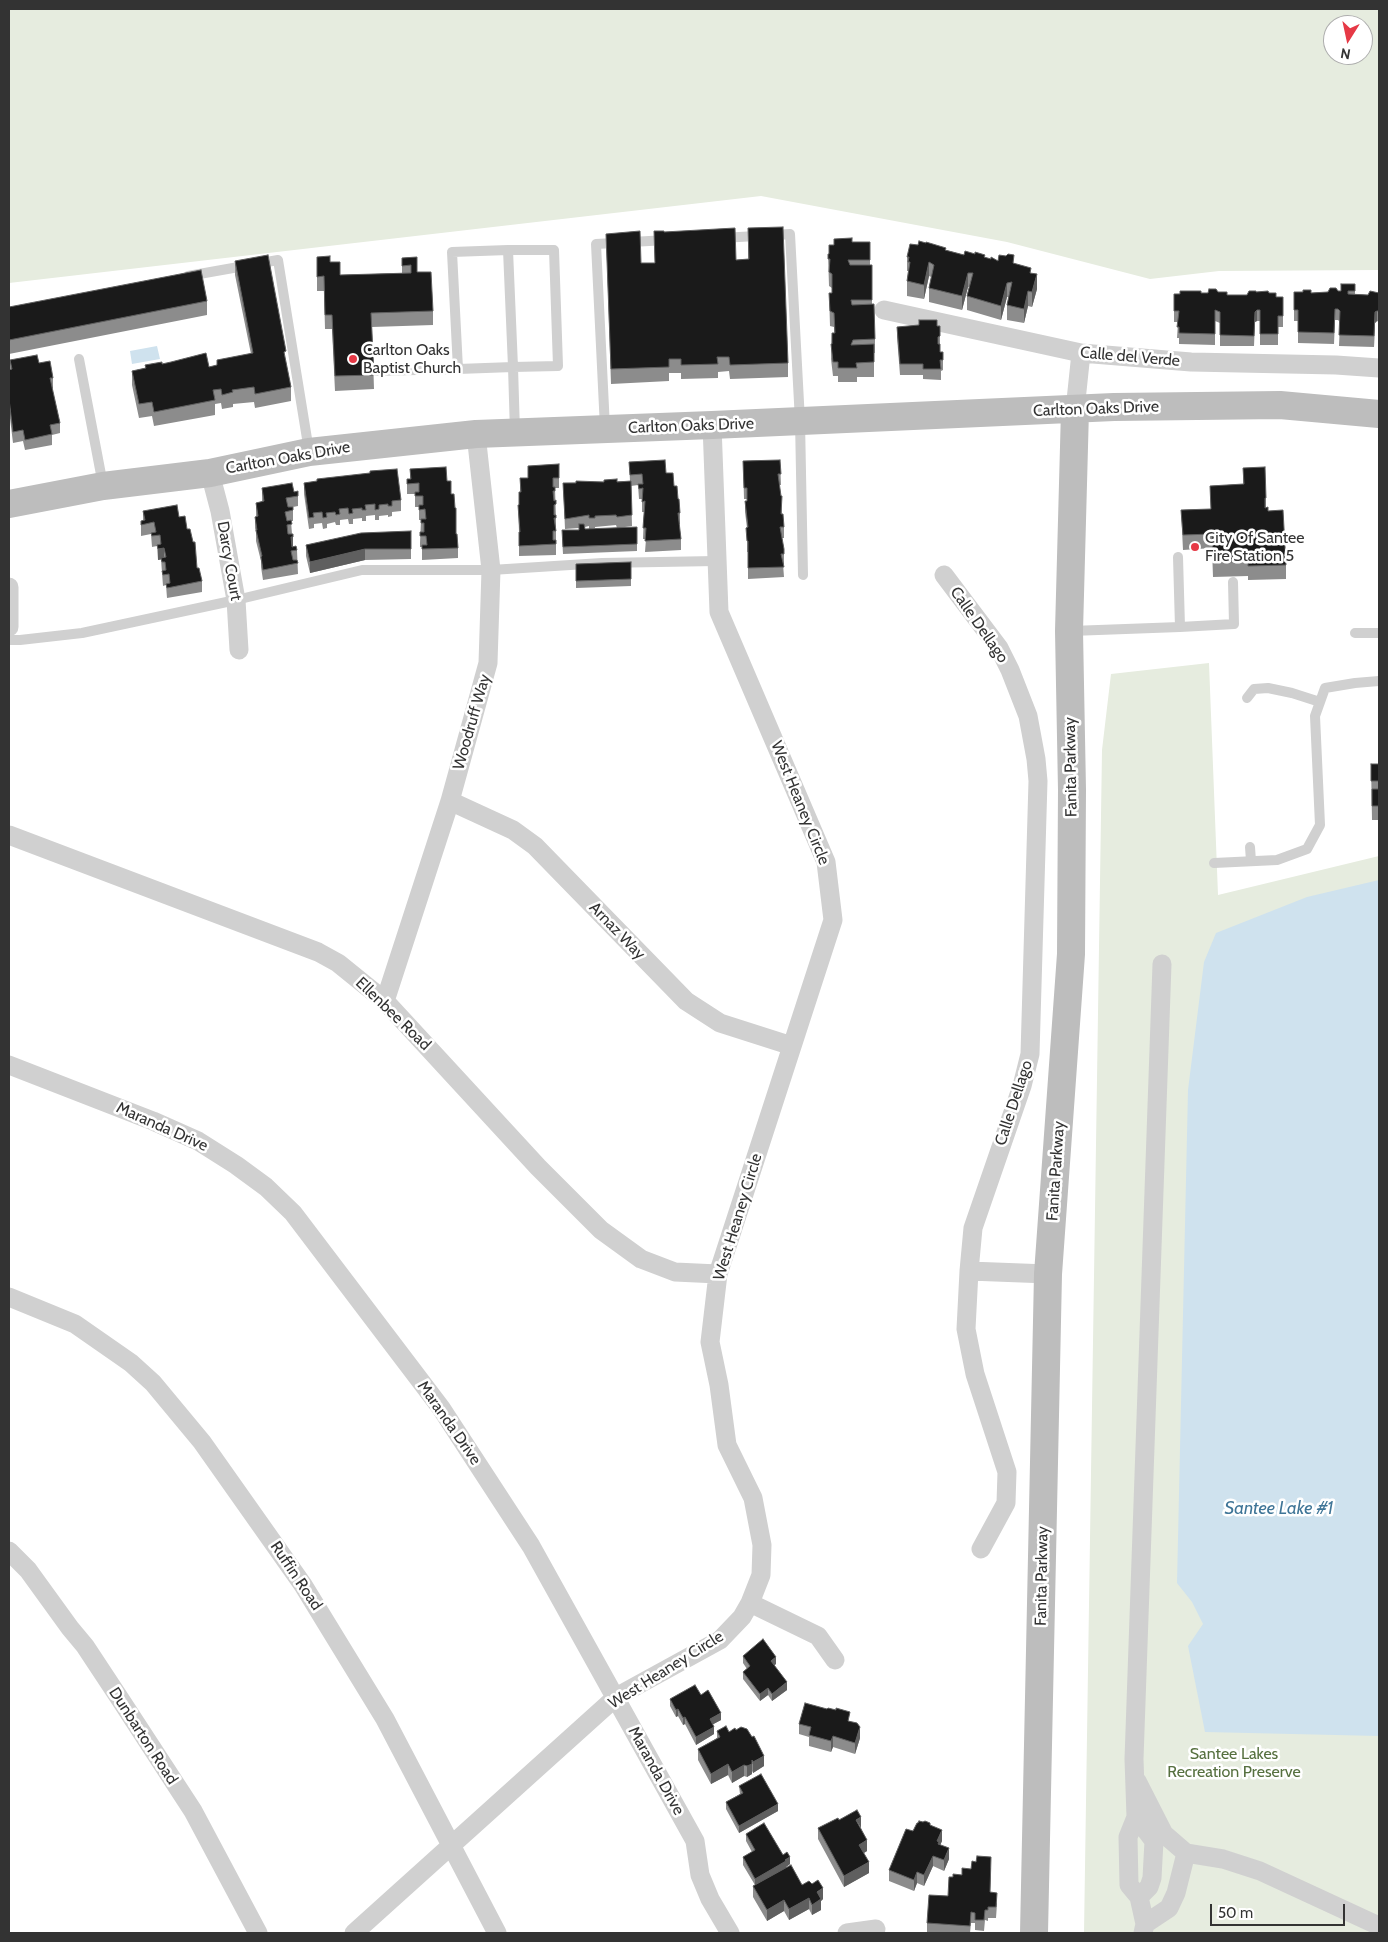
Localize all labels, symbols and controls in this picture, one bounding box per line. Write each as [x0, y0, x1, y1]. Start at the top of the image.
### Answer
north arrow [1323, 15, 1373, 65]
text: N [1339, 44, 1352, 64]
place label: Carlton Oaks Baptist Church [363, 340, 461, 378]
street label: Calle del Verde [1079, 343, 1181, 371]
marker: Carlton Oaks Baptist Church [347, 353, 359, 365]
street label: Carlton Oaks Drive [1033, 397, 1159, 421]
street label: Carlton Oaks Drive [628, 414, 754, 438]
street label: Carlton Oaks Drive [224, 438, 352, 478]
street label: Darcy Court [213, 520, 245, 602]
place label: City Of Santee Fire Station 5 [1205, 528, 1305, 566]
marker: City Of Santee Fire Station 5 [1189, 541, 1201, 553]
street label: Calle Dellago [946, 583, 1012, 667]
street label: Woodruff Way [449, 672, 495, 772]
street label: Fanita Parkway [1061, 717, 1081, 817]
street label: West Heaney Circle [766, 738, 834, 868]
street label: Arnaz Way [585, 898, 649, 964]
street label: Ellenbee Road [351, 973, 435, 1055]
street label: Calle Dellago [991, 1058, 1037, 1148]
street label: Maranda Drive [113, 1098, 211, 1156]
street label: Fanita Parkway [1043, 1120, 1069, 1222]
street label: West Heaney Circle [710, 1151, 766, 1283]
street label: Maranda Drive [413, 1377, 485, 1469]
water label: Santee Lake #1 [1225, 1498, 1333, 1520]
street label: Fanita Parkway [1032, 1526, 1052, 1626]
street label: Ruffin Road [266, 1538, 326, 1614]
street label: West Heaney Circle [605, 1627, 727, 1713]
street label: Dunbarton Road [104, 1684, 182, 1788]
street label: Maranda Drive [624, 1723, 688, 1819]
park label: Santee Lakes Recreation Preserve [1167, 1744, 1301, 1782]
scale bar [1213, 1894, 1348, 1926]
text: 50 m [1218, 1904, 1253, 1922]

